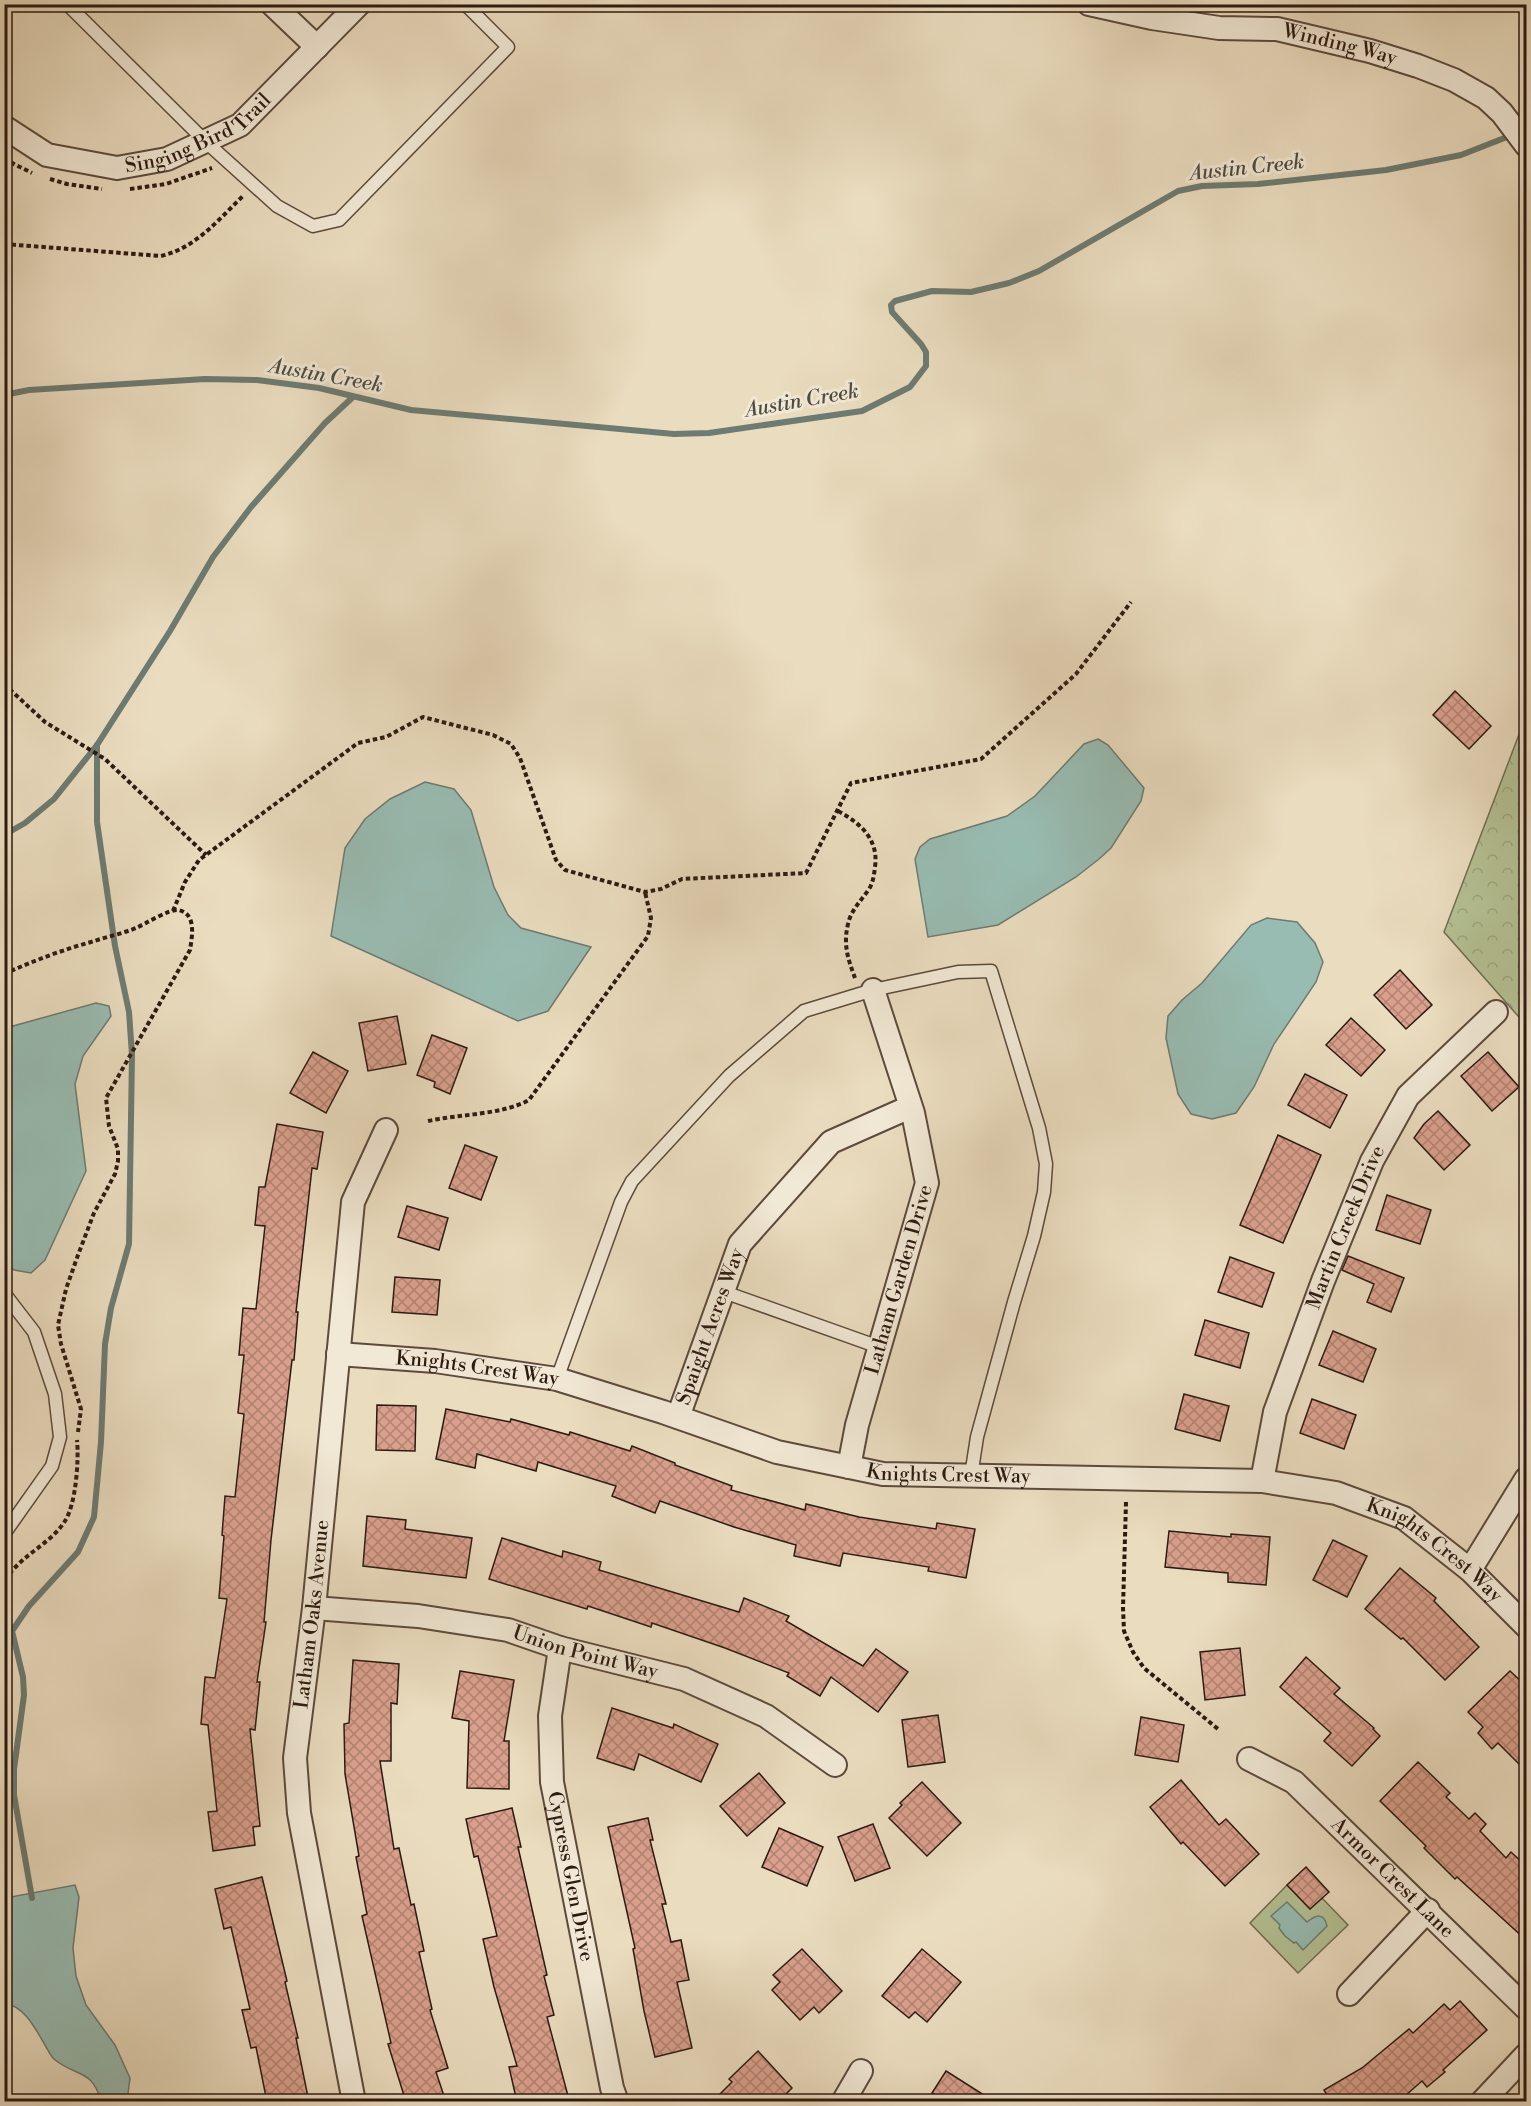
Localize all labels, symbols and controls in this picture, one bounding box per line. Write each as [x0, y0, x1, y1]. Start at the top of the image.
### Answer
street label: Winding Way [1279, 18, 1400, 71]
street label: Singing Bird Trail [123, 88, 277, 179]
water label: Austin Creek [1187, 149, 1305, 187]
water label: Austin Creek [265, 353, 385, 399]
water label: Austin Creek [741, 378, 861, 424]
street label: Martin Creek Drive [1301, 1141, 1391, 1313]
street label: Latham Garden Drive [860, 1182, 938, 1377]
street label: Spaight Acres Way [671, 1245, 750, 1408]
street label: Knights Crest Way [395, 1346, 561, 1392]
street label: Knights Crest Way [864, 1458, 1031, 1489]
street label: Knights Crest Way [1363, 1493, 1508, 1608]
street label: Latham Oaks Avenue [289, 1519, 335, 1710]
street label: Union Point Way [509, 1620, 661, 1685]
street label: Cypress Glen Drive [542, 1789, 599, 1964]
street label: Armor Crest Lane [1325, 1812, 1459, 1943]

